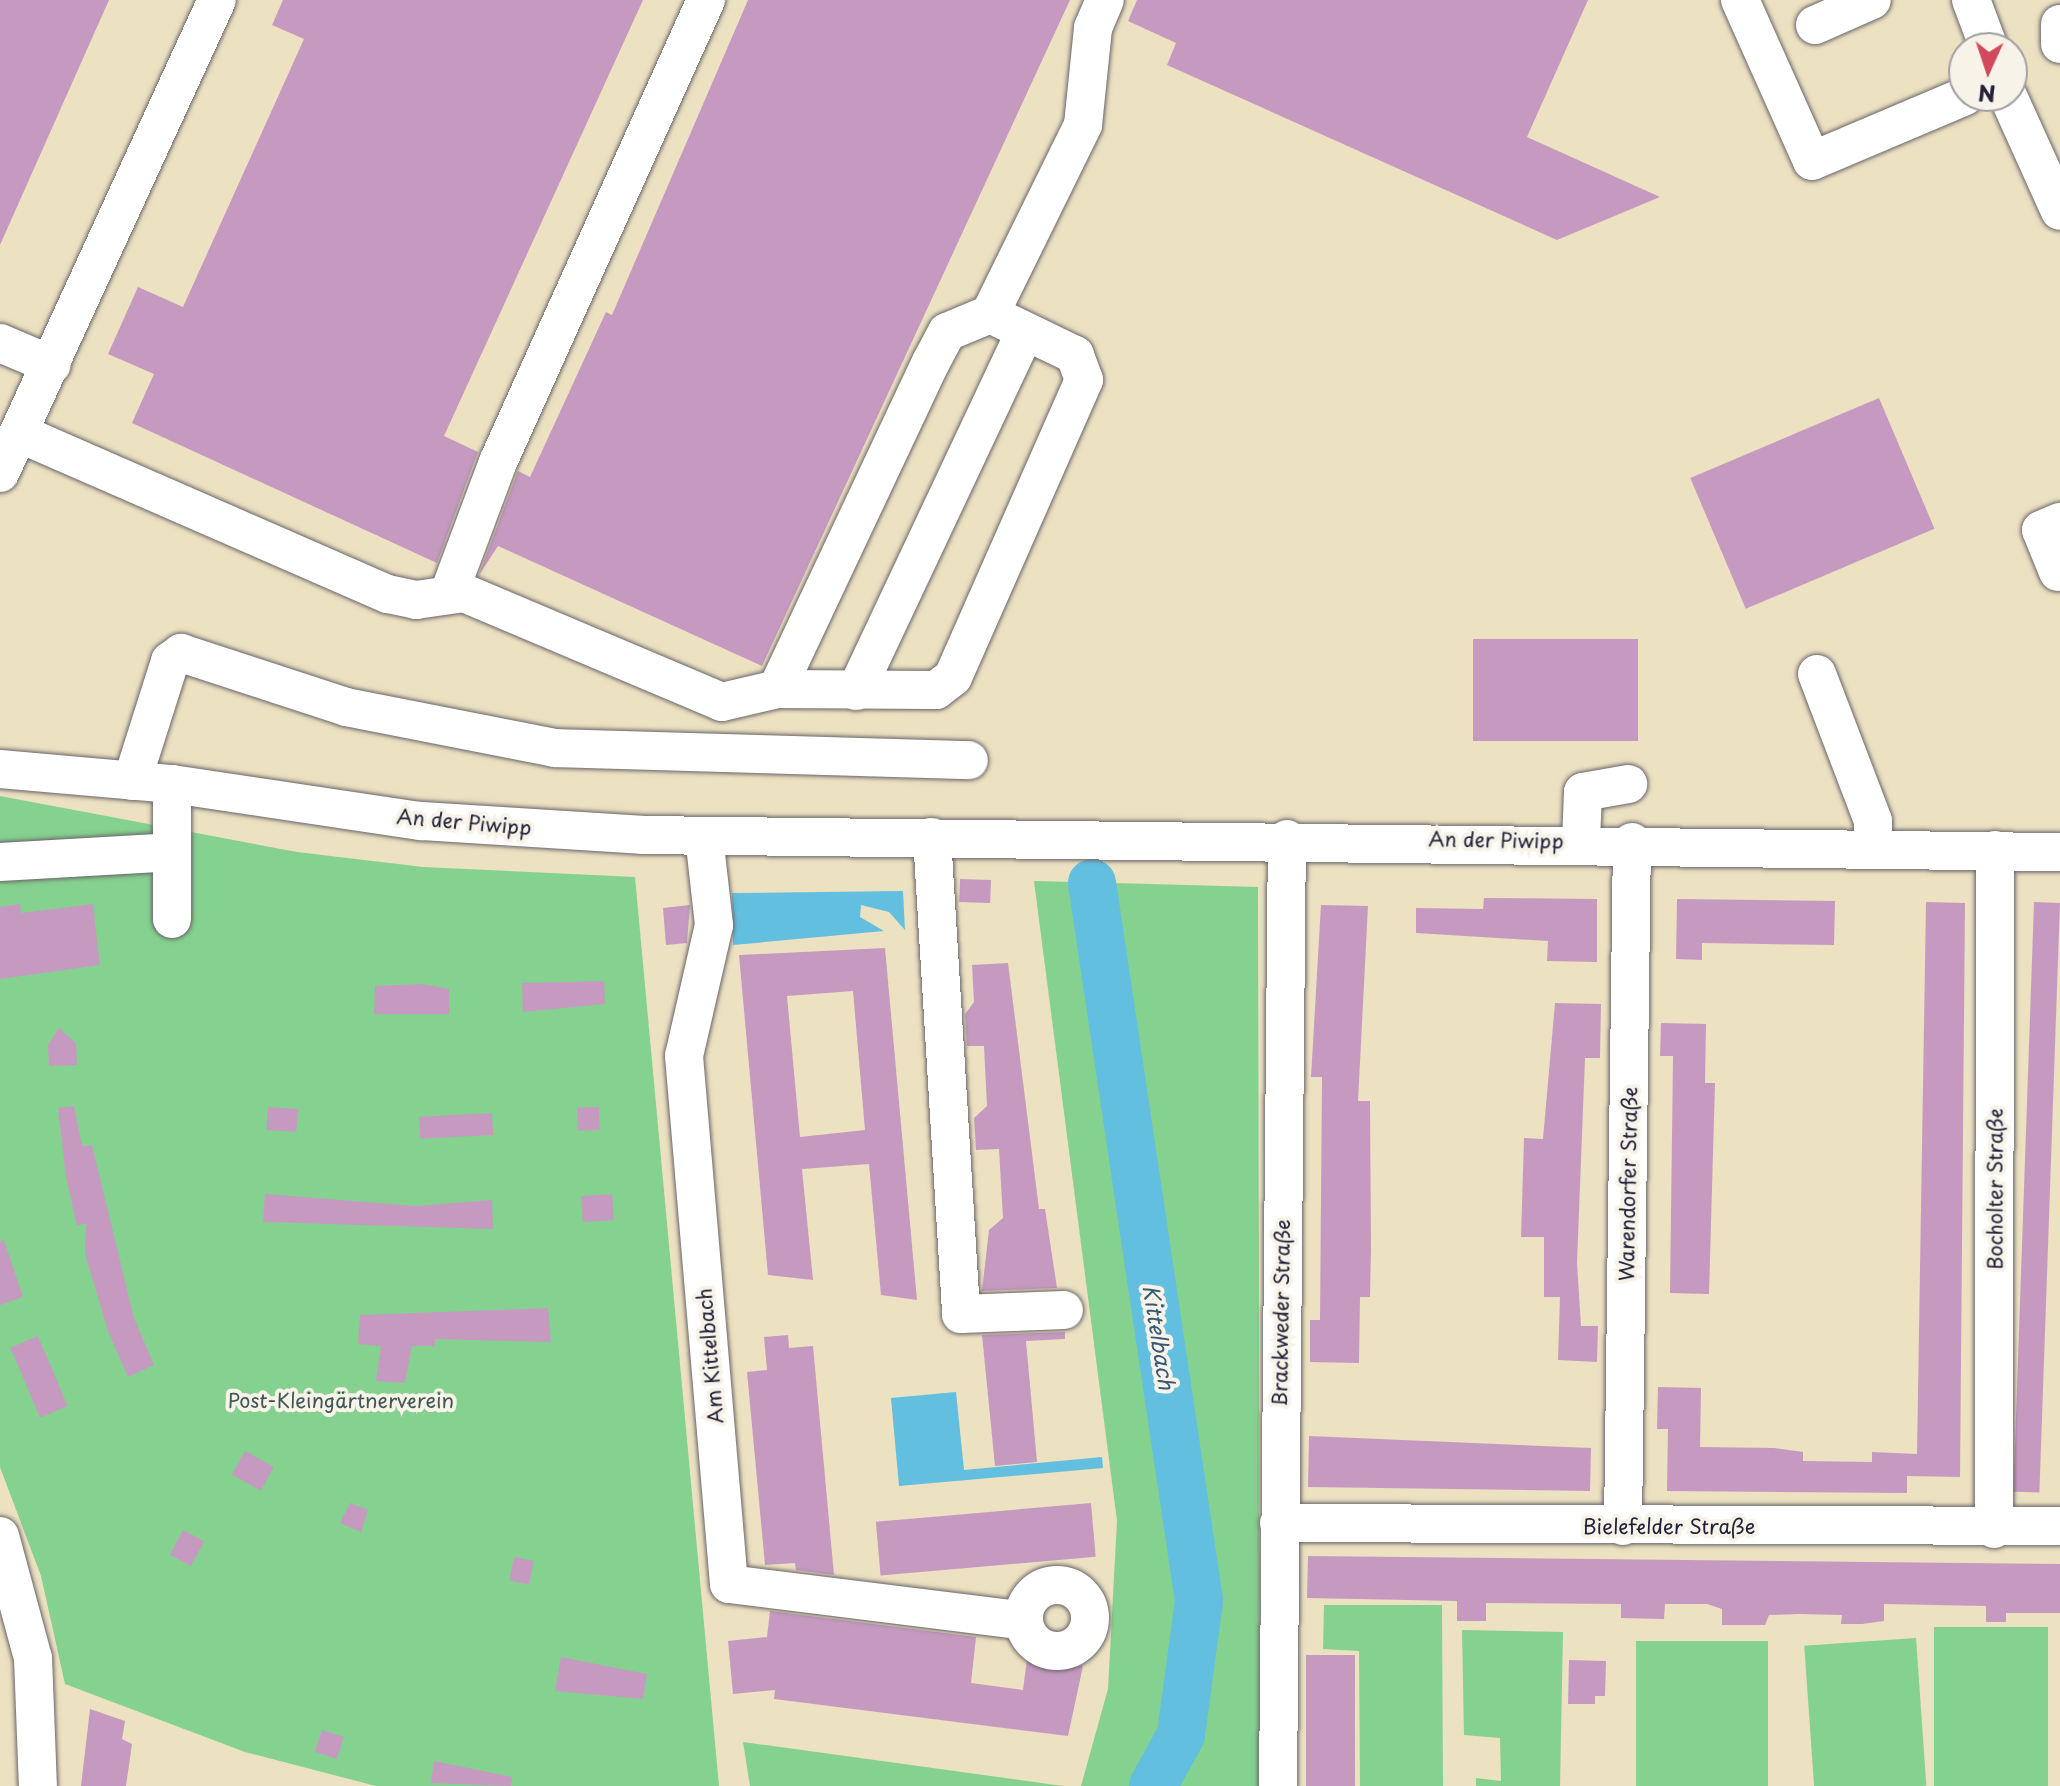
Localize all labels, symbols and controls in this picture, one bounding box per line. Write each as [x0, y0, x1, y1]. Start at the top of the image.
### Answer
north arrow [1948, 32, 2028, 112]
text: N [1977, 78, 1996, 111]
street label: An der Piwipp [396, 804, 532, 840]
street label: An der Piwipp [1428, 827, 1564, 853]
street label: Warendorfer Straße [1614, 1087, 1642, 1281]
street label: Bocholter Straße [1983, 1108, 2007, 1270]
street label: Brackweder Straße [1267, 1219, 1295, 1407]
water label: Kittelbach [1139, 1283, 1181, 1391]
street label: Am Kittelbach [692, 1287, 728, 1425]
park label: Post-Kleingärtnerverein [228, 1388, 454, 1412]
street label: Bielefelder Straße [1583, 1514, 1755, 1538]

